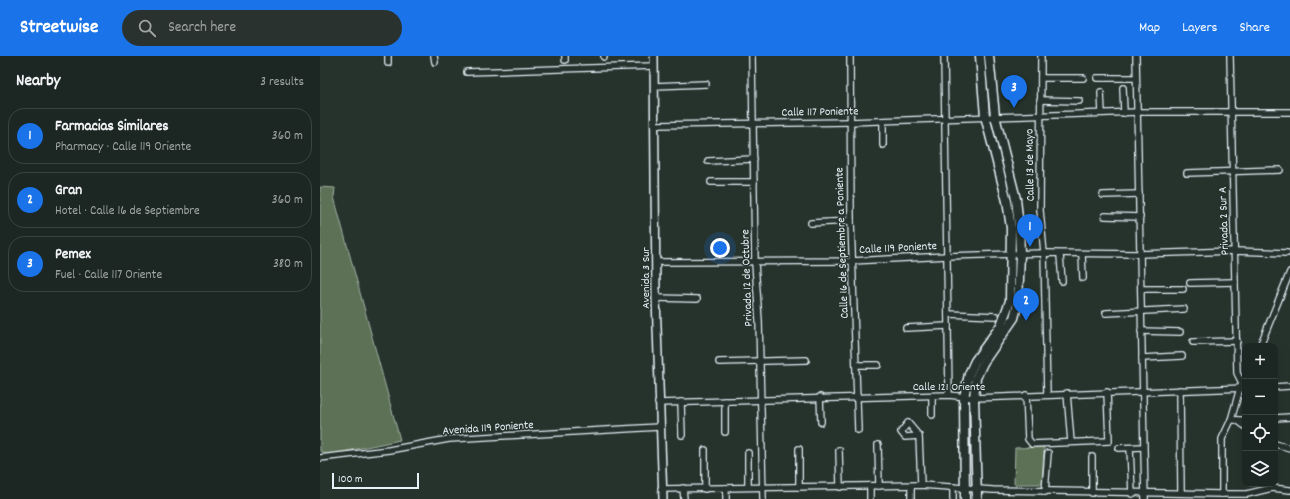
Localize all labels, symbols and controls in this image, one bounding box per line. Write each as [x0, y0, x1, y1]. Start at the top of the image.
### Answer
search box [122, 10, 402, 46]
text: Streetwise [20, 15, 98, 42]
icon: search [136, 17, 158, 39]
text: Search here [168, 17, 236, 39]
text: Map [1139, 18, 1160, 38]
text: Layers [1182, 18, 1217, 38]
text: Share [1239, 18, 1270, 38]
text: Nearby [16, 70, 60, 94]
text: 3 results [260, 73, 304, 92]
pin: 3 [1001, 75, 1027, 108]
street label: Calle 117 Poniente [781, 103, 859, 122]
text: Farmacias Similares [55, 116, 169, 138]
text: 1 [29, 127, 31, 146]
text: 360 m [272, 127, 303, 146]
street label: Calle 13 de Mayo [1021, 129, 1040, 201]
text: Pharmacy · Calle 119 Oriente [55, 138, 191, 157]
street label: Calle 16 de Septiembre a Poniente [831, 167, 854, 319]
text: Gran [55, 180, 82, 202]
street label: Privada 2 Sur A [1215, 186, 1234, 256]
text: 2 [27, 191, 33, 210]
text: 360 m [272, 191, 303, 210]
text: Hotel · Calle 16 de Septiembre [55, 202, 200, 221]
pin: 1 [1017, 214, 1043, 247]
street label: Privada 12 de Octubre [737, 229, 758, 327]
your location [710, 238, 730, 258]
street label: Calle 119 Poniente [859, 238, 937, 259]
text: Pemex [55, 244, 91, 266]
street label: Avenida 3 Sur [638, 247, 655, 309]
text: 3 [27, 255, 33, 274]
text: 380 m [273, 255, 303, 274]
text: Fuel · Calle 117 Oriente [55, 266, 162, 285]
pin: 2 [1013, 288, 1039, 321]
map controls [1242, 343, 1278, 487]
button: + [1242, 343, 1278, 379]
street label: Calle 121 Oriente [913, 379, 985, 396]
button: − [1242, 379, 1278, 415]
button: locate [1242, 415, 1278, 451]
street label: Avenida 119 Poniente [442, 417, 534, 440]
button: layers [1242, 451, 1278, 487]
scale bar [332, 471, 419, 490]
text: 100 m [338, 472, 362, 488]

